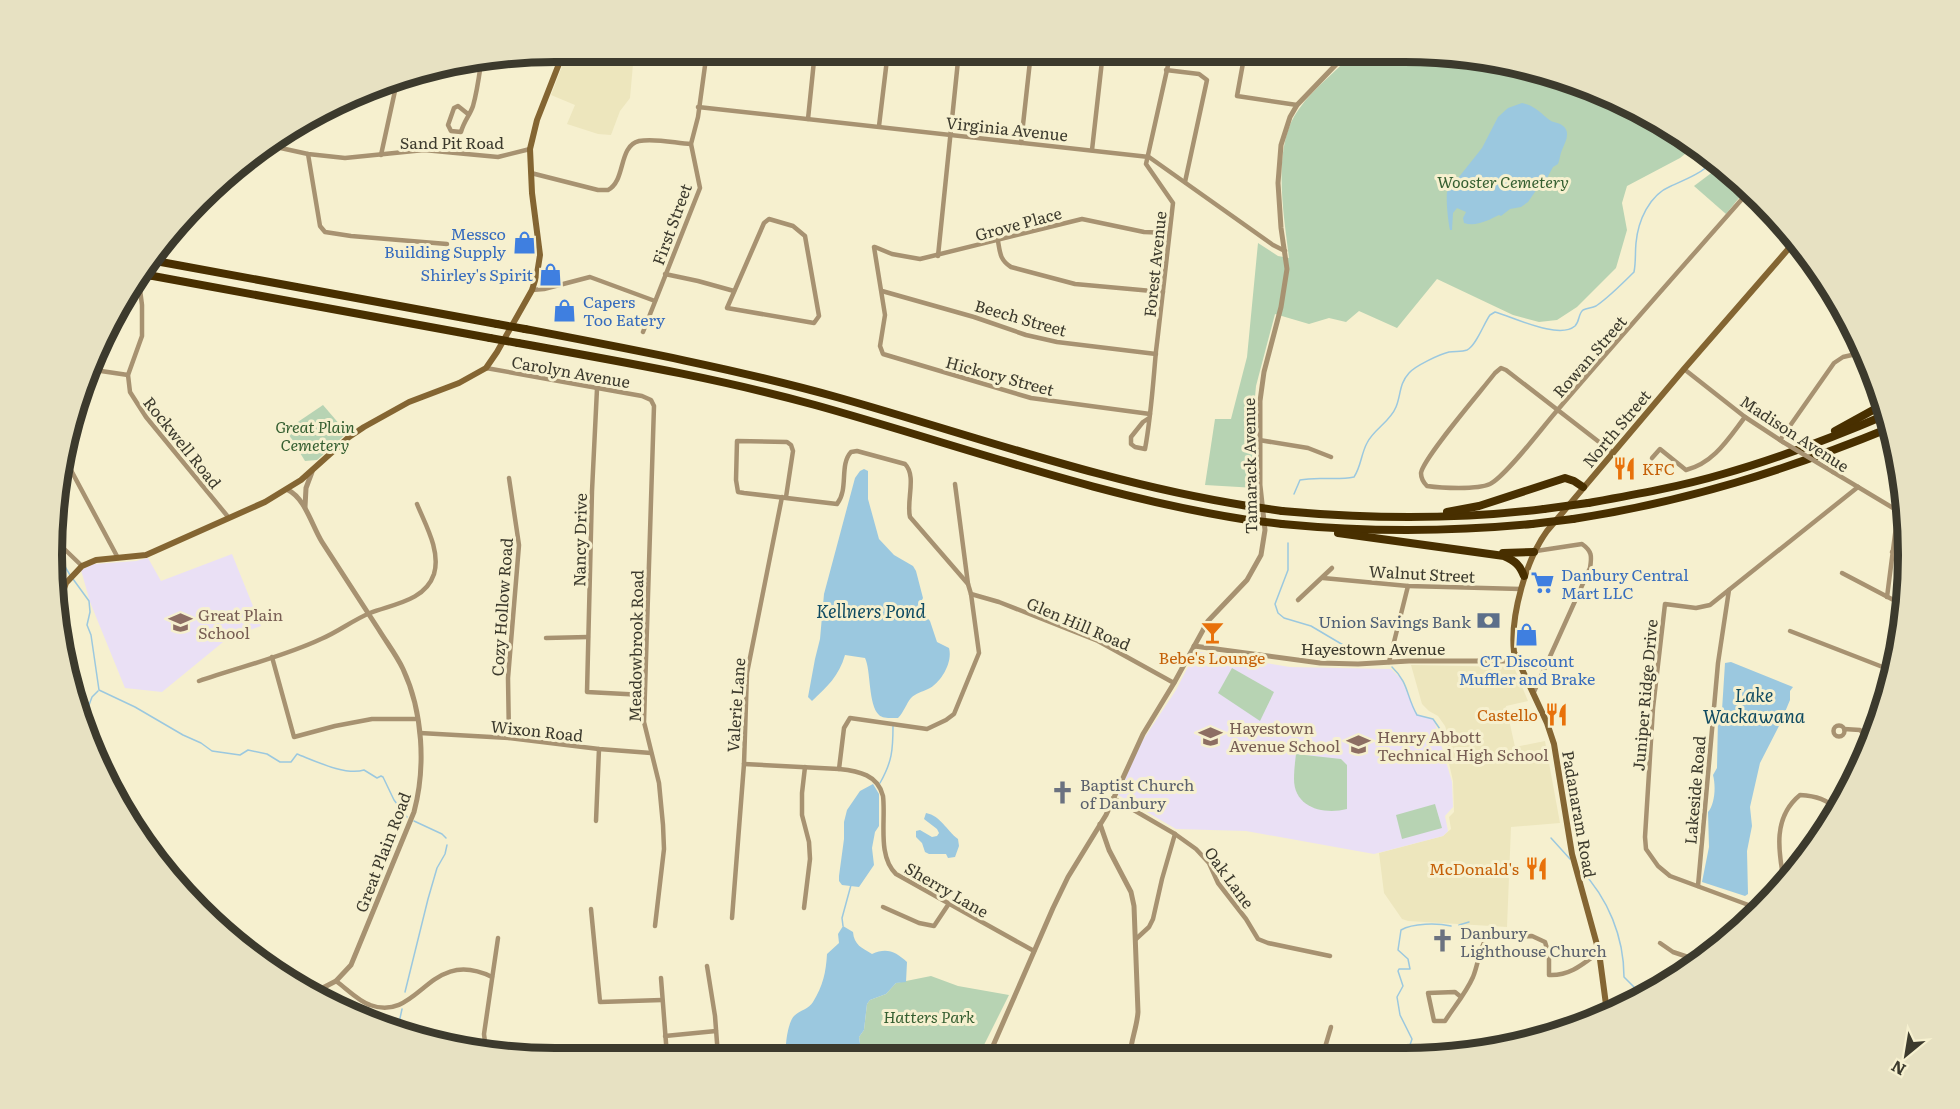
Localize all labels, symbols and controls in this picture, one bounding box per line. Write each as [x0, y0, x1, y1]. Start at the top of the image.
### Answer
street label: Virginia Avenue [945, 110, 1069, 146]
street label: Sand Pit Road [400, 130, 504, 154]
park label: Wooster Cemetery [1437, 169, 1569, 193]
street label: First Street [645, 179, 697, 268]
street label: Grove Place [972, 200, 1064, 246]
street label: Forest Avenue [1136, 210, 1172, 318]
place label: Messco Building Supply [384, 221, 507, 263]
shop icon: Messco Building Supply [511, 229, 537, 255]
shop icon: Shirley's Spirit [538, 261, 564, 287]
place label: Shirley's Spirit [420, 262, 534, 286]
place label: Capers Too Eatery [583, 289, 666, 331]
street label: Beech Street [972, 292, 1070, 342]
shop icon: Capers Too Eatery [552, 297, 578, 323]
street label: Rowan Street [1546, 309, 1632, 402]
street label: Carolyn Avenue [510, 349, 632, 393]
street label: Hickory Street [943, 349, 1057, 401]
street label: North Street [1576, 383, 1656, 472]
street label: Madison Avenue [1736, 389, 1854, 477]
street label: Rockwell Road [138, 391, 228, 493]
street label: Tamarack Avenue [1236, 398, 1262, 534]
park label: Great Plain Cemetery [275, 414, 355, 456]
restaurant icon: KFC [1611, 455, 1637, 481]
place label: KFC [1642, 456, 1675, 480]
street label: Nancy Drive [566, 493, 592, 587]
street label: Cozy Hollow Road [484, 537, 518, 677]
street label: Walnut Street [1368, 558, 1476, 588]
place label: Danbury Central Mart LLC [1561, 562, 1689, 604]
street label: Meadowbrook Road [622, 569, 648, 722]
supermarket icon: Danbury Central Mart LLC [1530, 570, 1556, 596]
street label: Glen Hill Road [1023, 590, 1135, 656]
water label: Kellners Pond [816, 597, 927, 624]
place label: Great Plain School [198, 602, 283, 644]
bank icon: Union Savings Bank [1476, 608, 1502, 634]
place label: Union Savings Bank [1318, 609, 1471, 633]
school or university icon: Great Plain School [167, 610, 193, 636]
street label: Juniper Ridge Drive [1625, 618, 1663, 772]
bar icon: Bebe's Lounge [1199, 619, 1225, 645]
shop icon: CT Discount Muffler and Brake [1514, 622, 1540, 648]
street label: Hayestown Avenue [1301, 636, 1445, 660]
place label: Bebe's Lounge [1159, 645, 1265, 669]
place label: CT Discount Muffler and Brake [1459, 648, 1595, 690]
street label: Valerie Lane [720, 657, 750, 753]
water label: Lake Wackawana [1703, 681, 1806, 729]
restaurant icon: Castello [1543, 701, 1569, 727]
place label: Castello [1477, 702, 1538, 726]
street label: Wixon Road [489, 713, 585, 747]
place label: Hayestown Avenue School [1229, 715, 1340, 757]
school or university icon: Hayestown Avenue School [1198, 723, 1224, 749]
place label: Henry Abbott Technical High School [1377, 724, 1549, 766]
school or university icon: Henry Abbott Technical High School [1346, 732, 1372, 758]
street label: Lakeside Road [1677, 734, 1711, 845]
street label: Padanaram Road [1557, 748, 1603, 880]
place label: Baptist Church of Danbury [1080, 772, 1195, 814]
church icon: Baptist Church of Danbury [1049, 780, 1075, 806]
street label: Great Plain Road [348, 788, 416, 916]
street label: Oak Lane [1199, 841, 1261, 913]
street label: Sherry Lane [901, 855, 993, 923]
restaurant icon: McDonald's [1524, 855, 1550, 881]
place label: McDonald's [1429, 856, 1519, 880]
place label: Danbury Lighthouse Church [1460, 920, 1607, 962]
church icon: Danbury Lighthouse Church [1429, 928, 1455, 954]
park label: Hatters Park [883, 1004, 975, 1028]
north arrow [1876, 1025, 1936, 1085]
text: N [1886, 1055, 1910, 1083]

